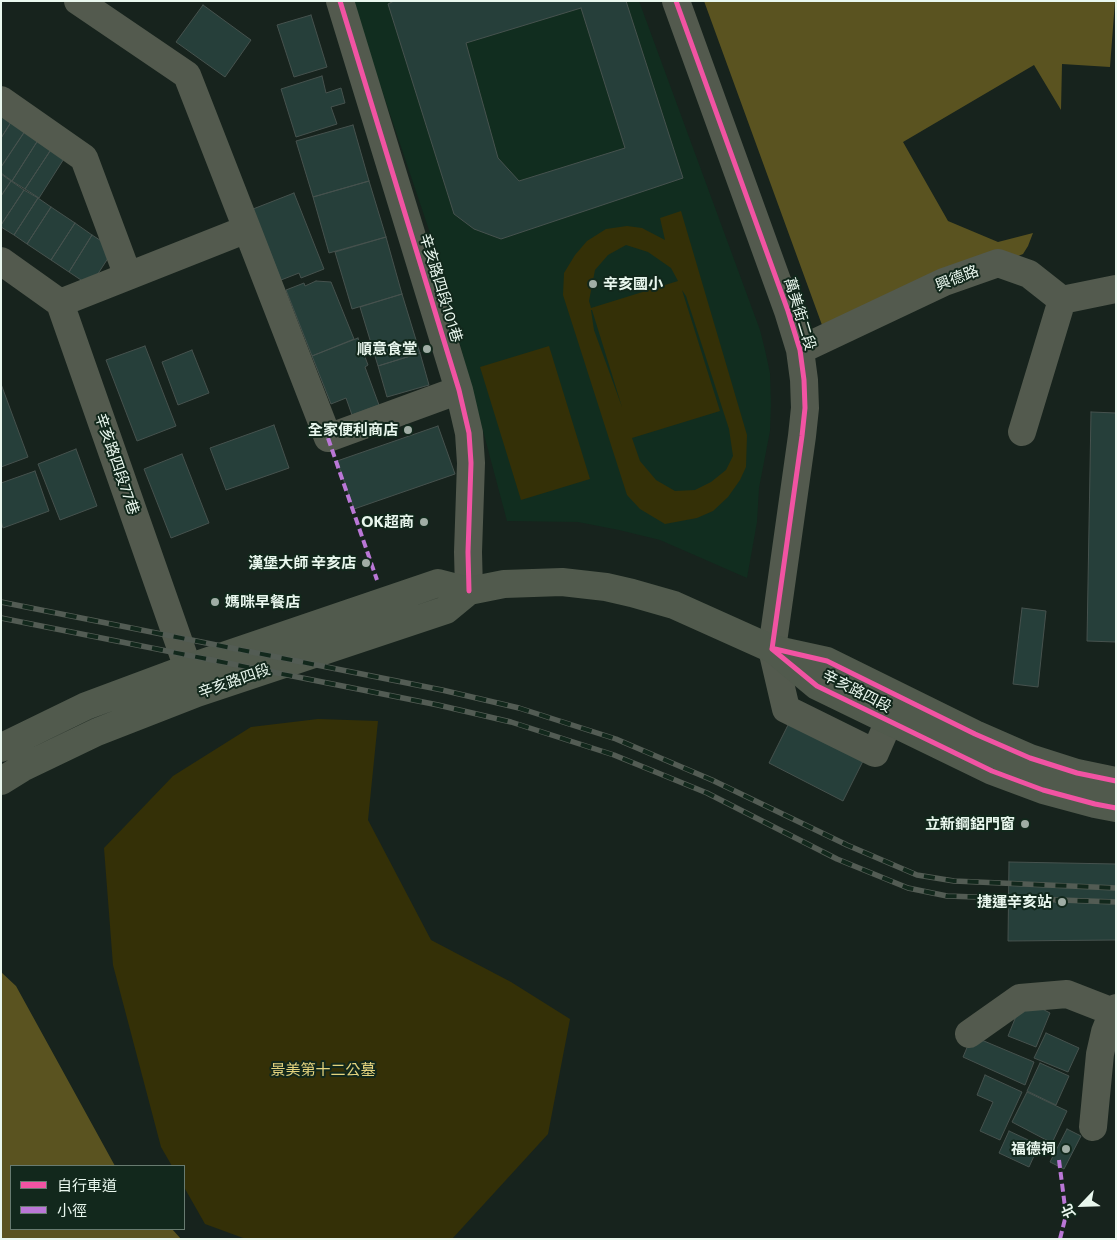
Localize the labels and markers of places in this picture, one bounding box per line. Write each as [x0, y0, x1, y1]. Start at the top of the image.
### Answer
place label: 辛亥國小 [603, 275, 663, 293]
marker: 辛亥國小 [587, 278, 599, 290]
place label: 順意食堂 [357, 340, 417, 358]
marker: 順意食堂 [421, 343, 433, 355]
place label: 全家便利商店 [308, 421, 398, 439]
marker: 全家便利商店 [402, 424, 414, 436]
place label: OK超商 [361, 513, 414, 531]
marker: OK超商 [418, 516, 430, 528]
place label: 漢堡大師 辛亥店 [248, 554, 356, 572]
marker: 漢堡大師 辛亥店 [360, 557, 372, 569]
place label: 媽咪早餐店 [225, 593, 300, 611]
marker: 媽咪早餐店 [209, 596, 221, 608]
place label: 立新鋼鋁門窗 [925, 815, 1015, 833]
marker: 立新鋼鋁門窗 [1019, 818, 1031, 830]
place label: 捷運辛亥站 [977, 893, 1052, 911]
marker: 捷運辛亥站 [1056, 896, 1068, 908]
place label: 福德祠 [1011, 1140, 1056, 1158]
marker: 福德祠 [1060, 1143, 1072, 1155]

